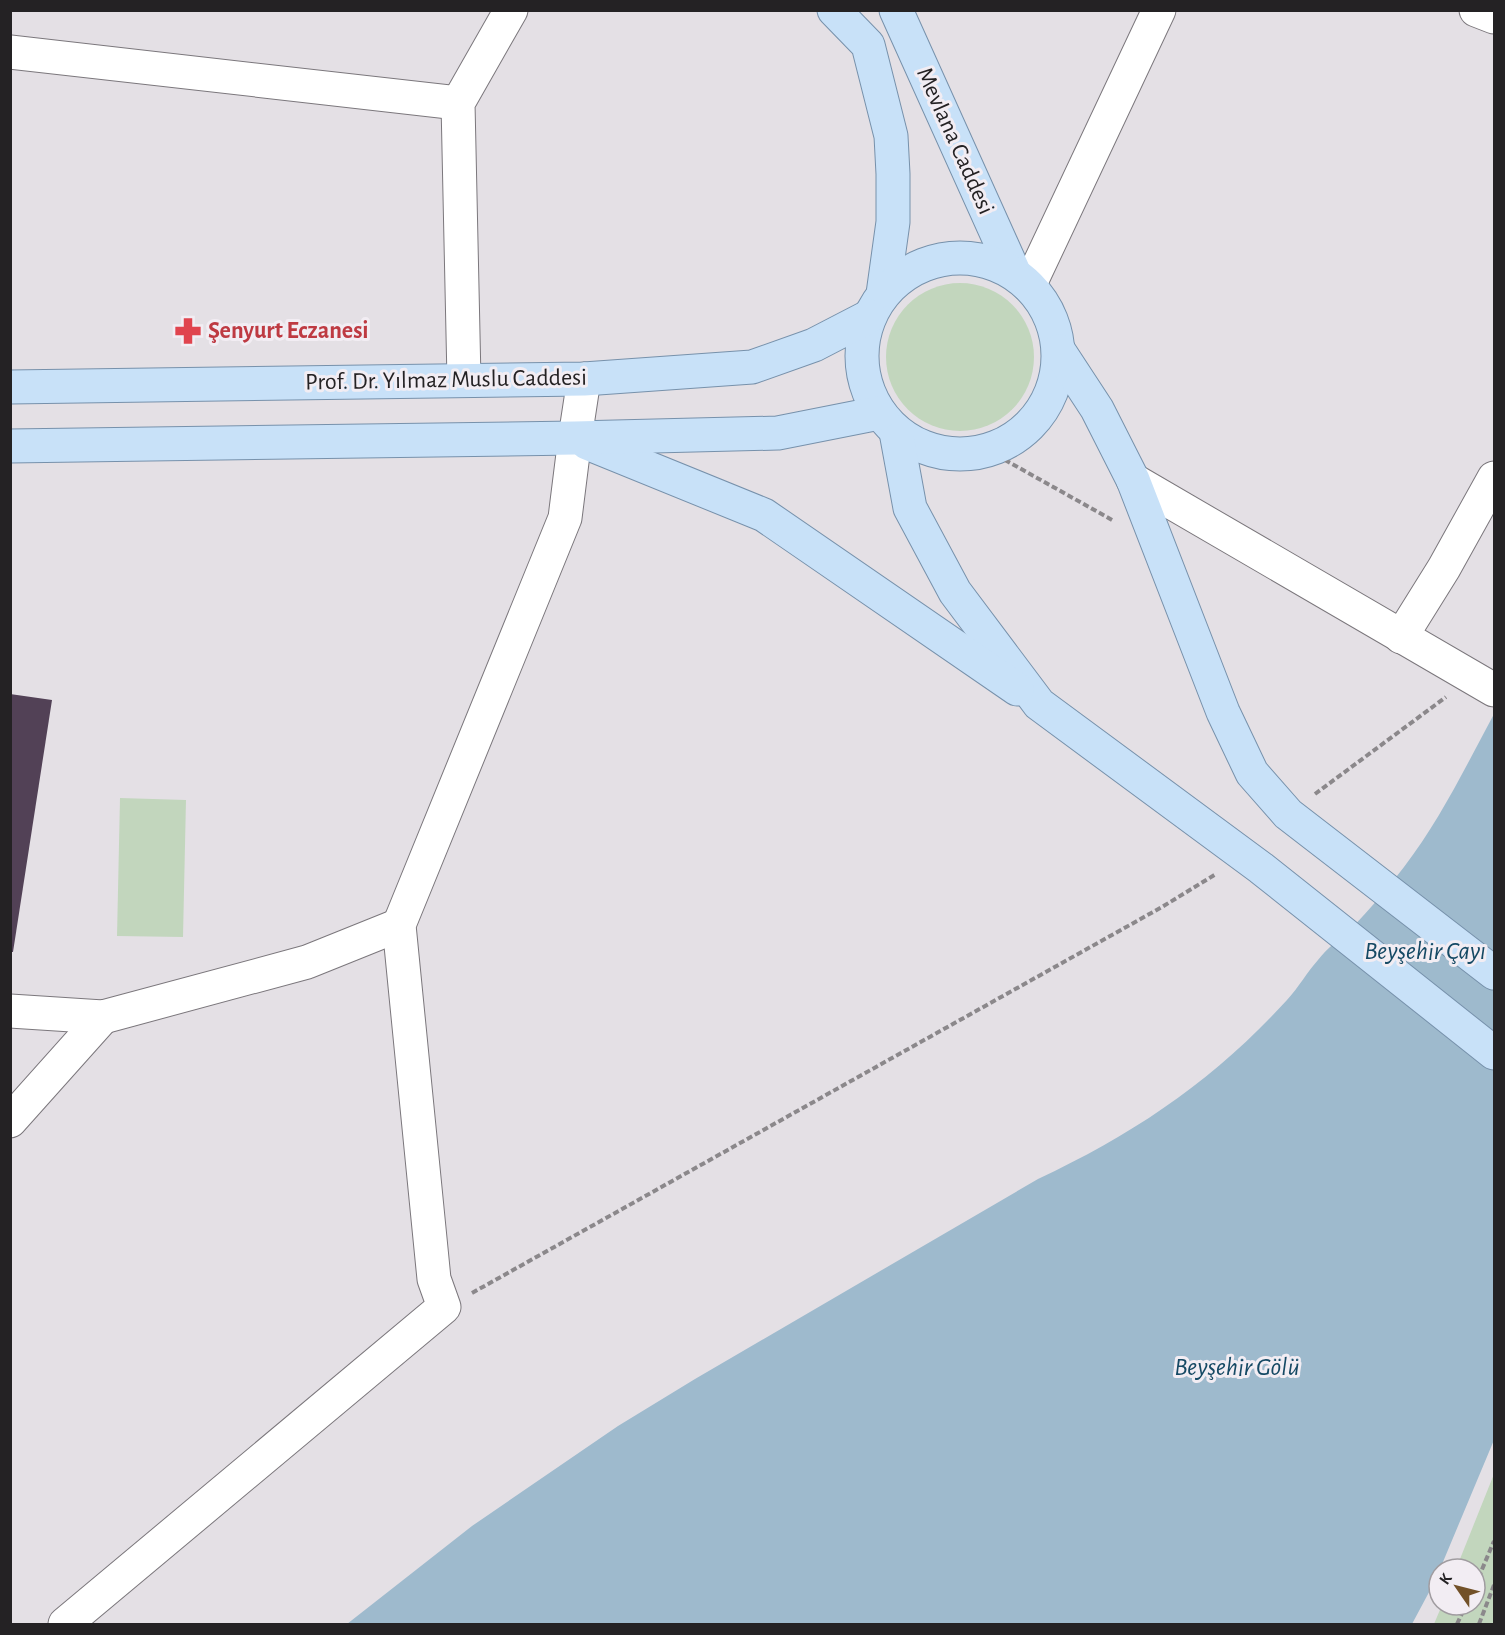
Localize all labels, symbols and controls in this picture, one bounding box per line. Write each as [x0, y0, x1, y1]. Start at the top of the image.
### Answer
street label: Mevlana Caddesi [912, 64, 998, 218]
pharmacy icon: Şenyurt Eczanesi [173, 316, 203, 346]
place label: Şenyurt Eczanesi [208, 319, 369, 343]
street label: Prof. Dr. Yılmaz Muslu Caddesi [305, 366, 587, 394]
water label: Beyşehir Çayı [1364, 938, 1486, 964]
water label: Beyşehir Gölü [1174, 1354, 1300, 1380]
north arrow [1427, 1557, 1487, 1617]
text: K [1436, 1570, 1455, 1587]

